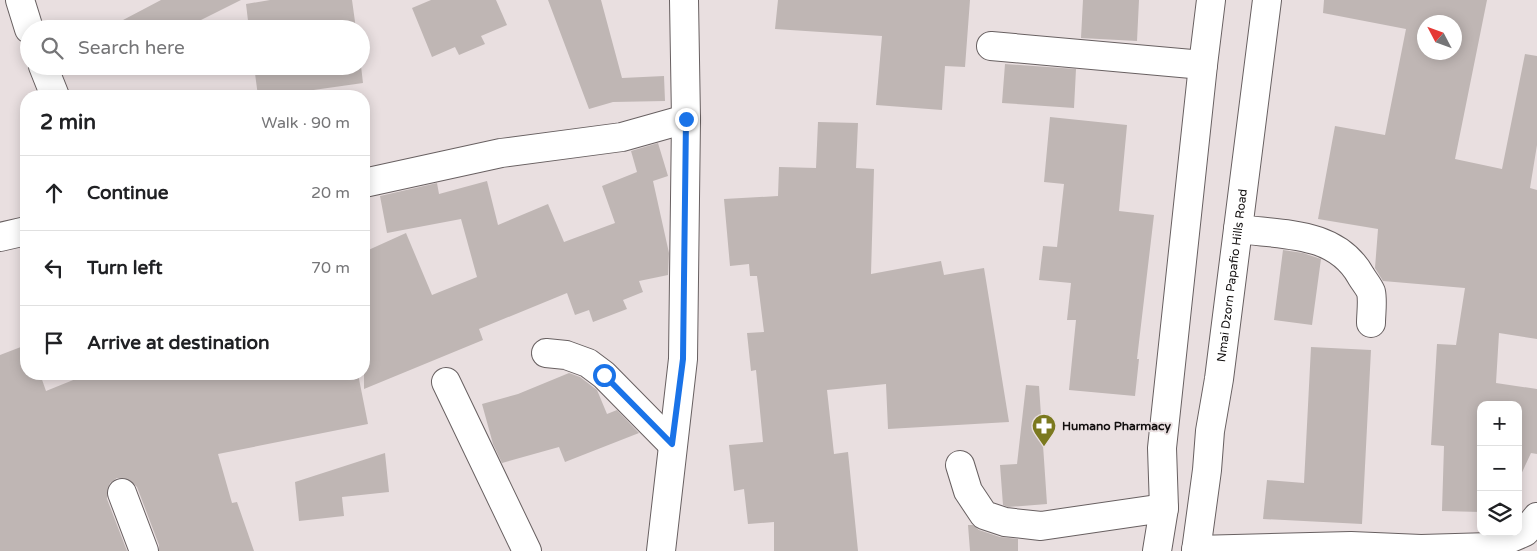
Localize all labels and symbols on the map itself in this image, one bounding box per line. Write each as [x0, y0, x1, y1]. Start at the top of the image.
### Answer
north arrow [1417, 15, 1462, 60]
route end [675, 108, 698, 131]
street label: Nmai Dzorn Papafio Hills Road [1214, 188, 1250, 363]
route start [593, 364, 616, 387]
pharmacy icon: Humano Pharmacy [1031, 413, 1057, 447]
place label: Humano Pharmacy [1062, 419, 1171, 434]

